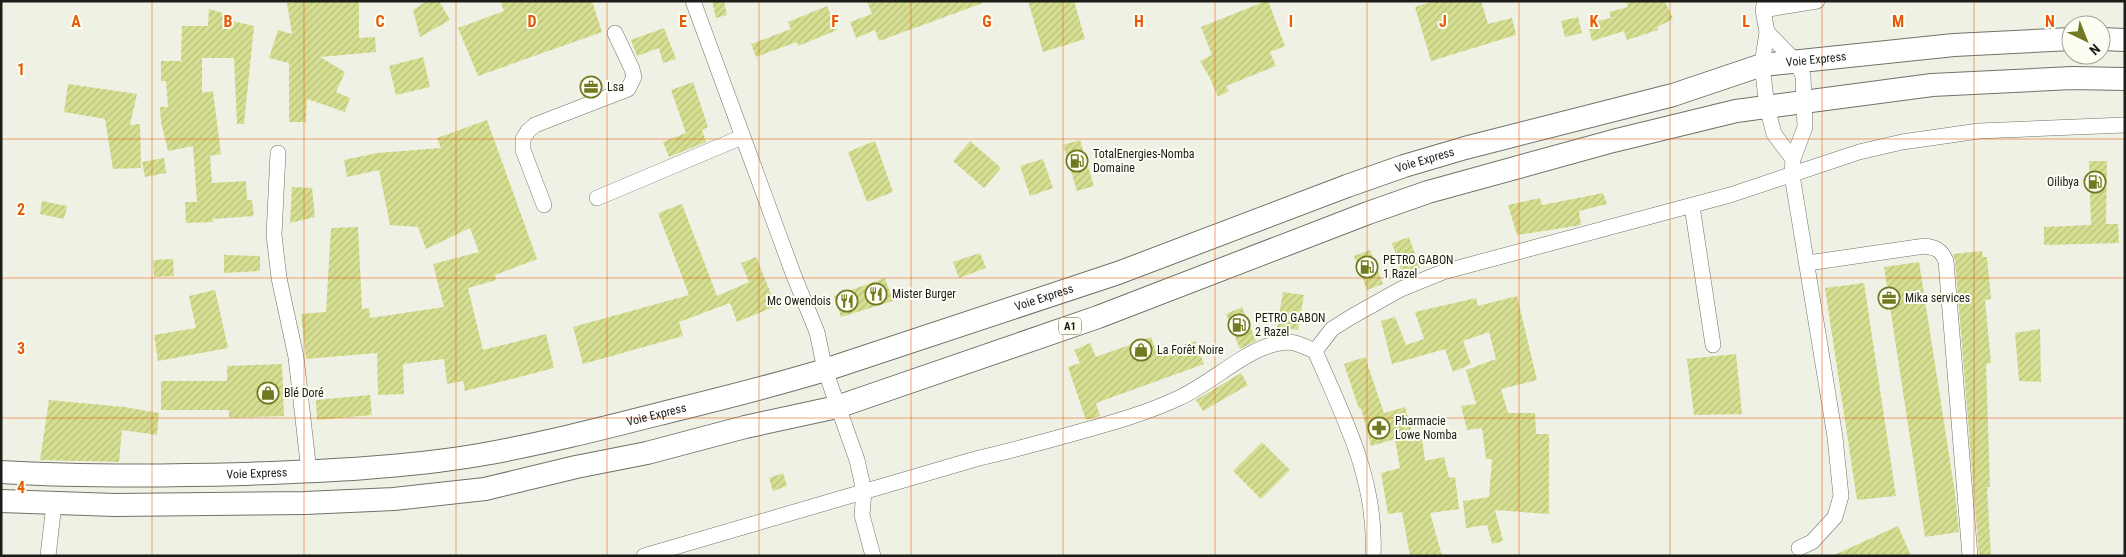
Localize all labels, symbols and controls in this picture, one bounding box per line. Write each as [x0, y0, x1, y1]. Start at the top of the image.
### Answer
text: A [71, 12, 81, 31]
text: B [224, 12, 233, 31]
text: C [375, 12, 385, 31]
text: D [527, 12, 537, 31]
text: E [679, 12, 687, 31]
text: F [831, 12, 839, 31]
text: G [982, 12, 992, 31]
text: H [1134, 12, 1144, 31]
text: I [1289, 12, 1293, 31]
text: J [1439, 12, 1447, 31]
text: K [1590, 12, 1599, 31]
text: L [1742, 12, 1750, 31]
text: M [1892, 12, 1904, 31]
text: N [2045, 12, 2055, 31]
north arrow [2061, 15, 2111, 65]
text: N [2086, 41, 2103, 58]
street label: Voie Express [1785, 49, 1847, 69]
text: 1 [17, 60, 25, 79]
office icon: Lsa [579, 75, 603, 99]
place label: Lsa [607, 80, 624, 94]
street label: Voie Express [1393, 145, 1456, 176]
place label: TotalEnergies-Nomba Domaine [1093, 147, 1195, 175]
fuel station icon: TotalEnergies-Nomba Domaine [1065, 149, 1089, 173]
fuel station icon: Oilibya [2083, 170, 2107, 194]
place label: Oilibya [2047, 175, 2079, 189]
text: 2 [17, 200, 25, 219]
place label: PETRO GABON 1 Razel [1383, 253, 1454, 281]
fuel station icon: PETRO GABON 1 Razel [1355, 255, 1379, 279]
street label: Voie Express [1013, 281, 1075, 314]
restaurant icon: Mister Burger [864, 282, 888, 306]
office icon: Mika services [1877, 286, 1901, 310]
place label: Mister Burger [892, 287, 956, 301]
restaurant icon: Mc Owendois [835, 289, 859, 313]
place label: Mika services [1905, 291, 1970, 305]
place label: Mc Owendois [767, 294, 831, 308]
place label: PETRO GABON 2 Razel [1255, 311, 1326, 339]
fuel station icon: PETRO GABON 2 Razel [1227, 313, 1251, 337]
road number: A1 [1059, 318, 1081, 334]
shop icon: La Forêt Noire [1129, 338, 1153, 362]
text: 3 [17, 339, 25, 358]
place label: La Forêt Noire [1157, 343, 1224, 357]
shop icon: Blé Doré [256, 381, 280, 405]
place label: Blé Doré [284, 386, 324, 400]
street label: Voie Express [625, 401, 688, 429]
place label: Pharmacie Lowe Nomba [1395, 414, 1457, 442]
pharmacy icon: Pharmacie Lowe Nomba [1367, 416, 1391, 440]
street label: Voie Express [226, 465, 288, 481]
text: 4 [17, 478, 25, 497]

